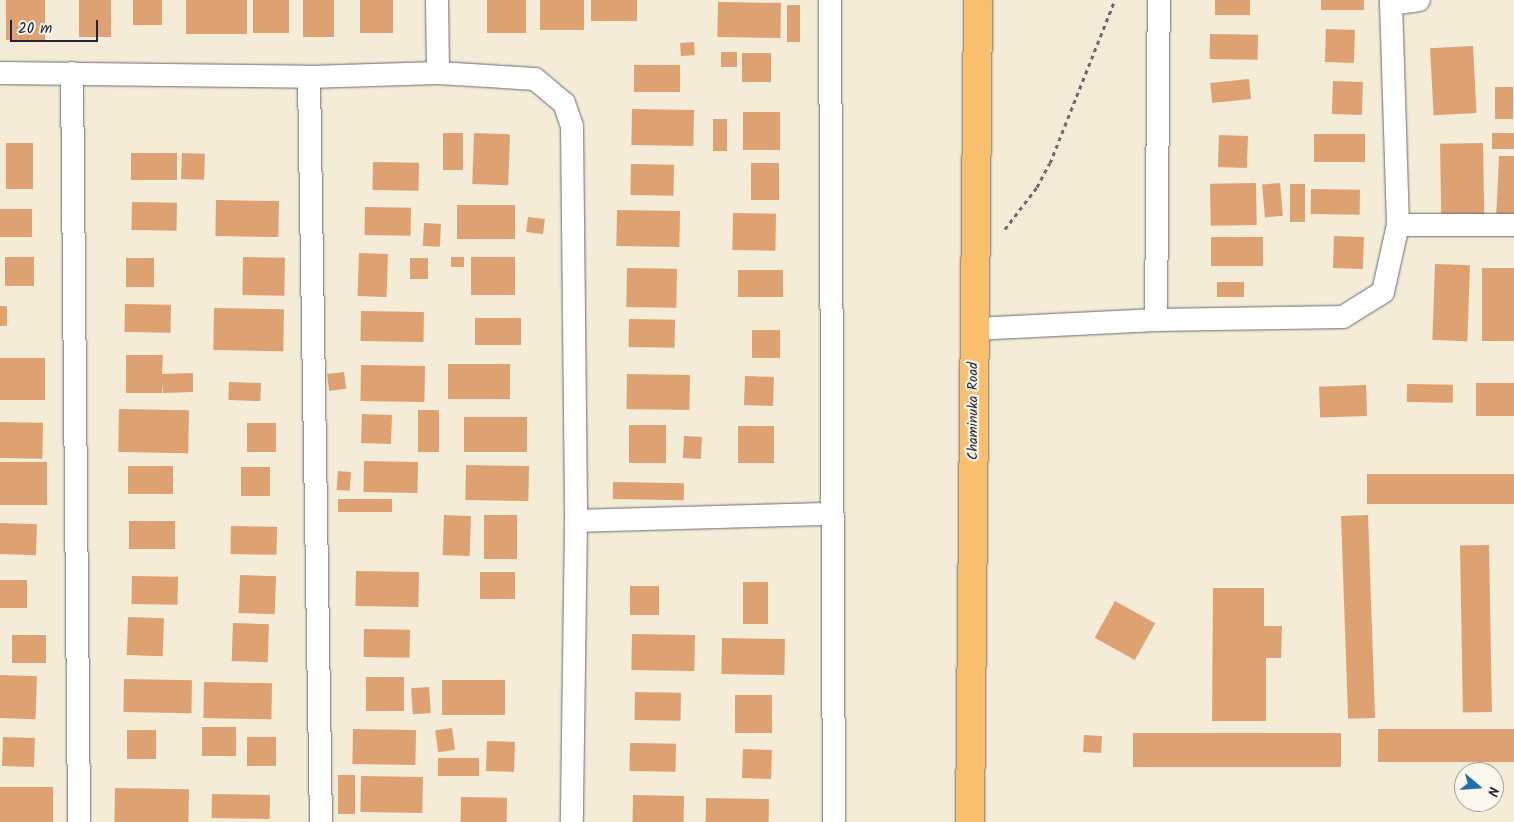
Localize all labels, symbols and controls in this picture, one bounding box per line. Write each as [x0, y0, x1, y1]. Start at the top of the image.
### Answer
scale bar [12, 10, 100, 42]
text: 20 m [18, 17, 52, 41]
street label: Chaminuka Road [965, 362, 981, 460]
north arrow [1454, 762, 1504, 812]
text: N [1480, 784, 1504, 799]

